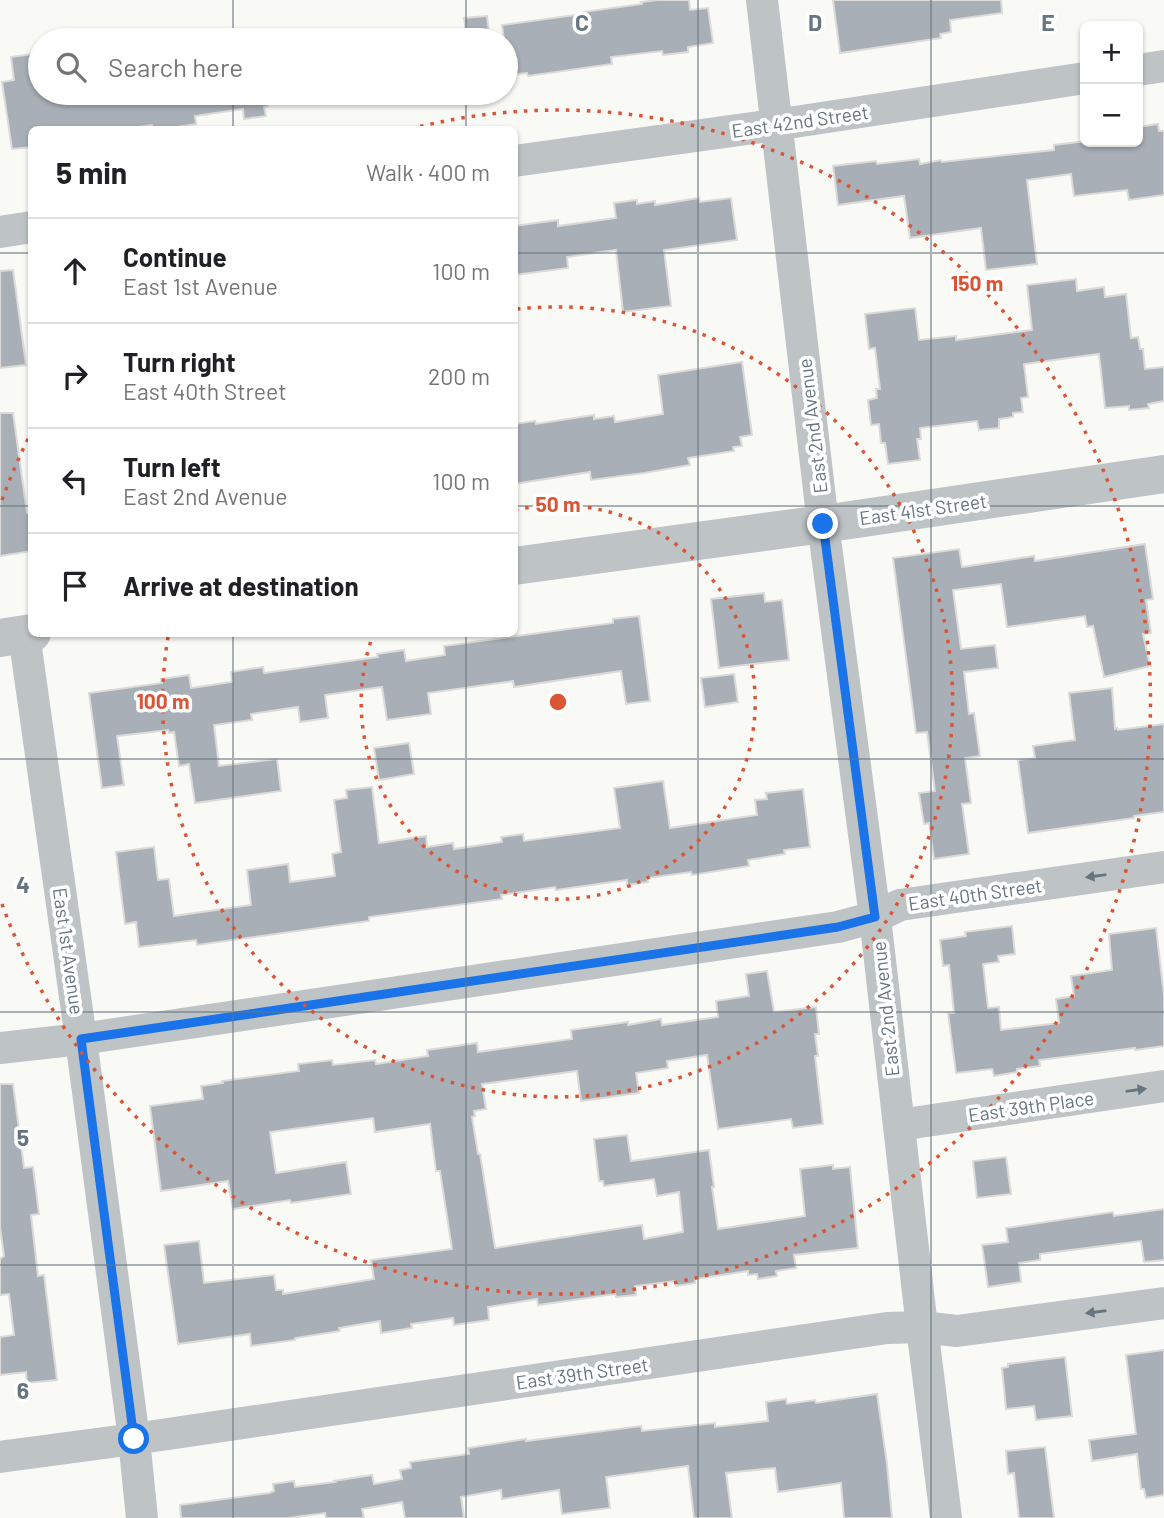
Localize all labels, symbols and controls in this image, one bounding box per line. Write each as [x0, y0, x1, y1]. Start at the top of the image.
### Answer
text: C [575, 8, 589, 36]
text: D [808, 8, 822, 36]
text: E [1041, 8, 1055, 36]
map controls [1080, 21, 1143, 147]
button: + [1080, 21, 1143, 84]
search box [28, 28, 518, 105]
icon: search [52, 48, 90, 86]
text: Search here [108, 51, 243, 82]
button: − [1080, 84, 1143, 147]
street label: East 42nd Street [730, 100, 870, 142]
text: 5 min [56, 154, 127, 190]
text: Walk · 400 m [366, 158, 490, 186]
text: Continue [123, 241, 227, 272]
icon: ahead [56, 252, 94, 290]
text: 100 m [432, 257, 490, 285]
text: 150 m [951, 270, 1003, 295]
text: East 1st Avenue [123, 272, 278, 300]
text: Turn right [123, 346, 236, 377]
icon: right [56, 357, 94, 395]
street label: East 2nd Avenue [792, 357, 832, 495]
text: 200 m [428, 362, 490, 390]
text: East 40th Street [123, 377, 287, 405]
text: Turn left [123, 451, 221, 482]
icon: left [56, 462, 94, 500]
text: 100 m [432, 467, 490, 495]
text: East 2nd Avenue [123, 482, 288, 510]
street label: East 41st Street [858, 489, 988, 529]
text: 50 m [535, 491, 581, 516]
route end [807, 508, 838, 539]
icon: arrive [56, 567, 94, 605]
text: Arrive at destination [123, 570, 359, 601]
text: 100 m [136, 688, 190, 713]
centre of rings [546, 690, 570, 714]
text: 4 [16, 870, 30, 898]
one-way arrow [1085, 871, 1107, 882]
street label: East 40th Street [907, 873, 1043, 915]
street label: East 1st Avenue [49, 886, 89, 1016]
street label: East 2nd Avenue [866, 940, 904, 1078]
one-way arrow [1125, 1084, 1147, 1095]
street label: East 39th Place [967, 1086, 1095, 1126]
text: 5 [17, 1123, 29, 1151]
one-way arrow [1085, 1307, 1107, 1318]
street label: East 39th Street [514, 1352, 650, 1394]
text: 6 [17, 1376, 29, 1404]
route start [118, 1423, 149, 1454]

